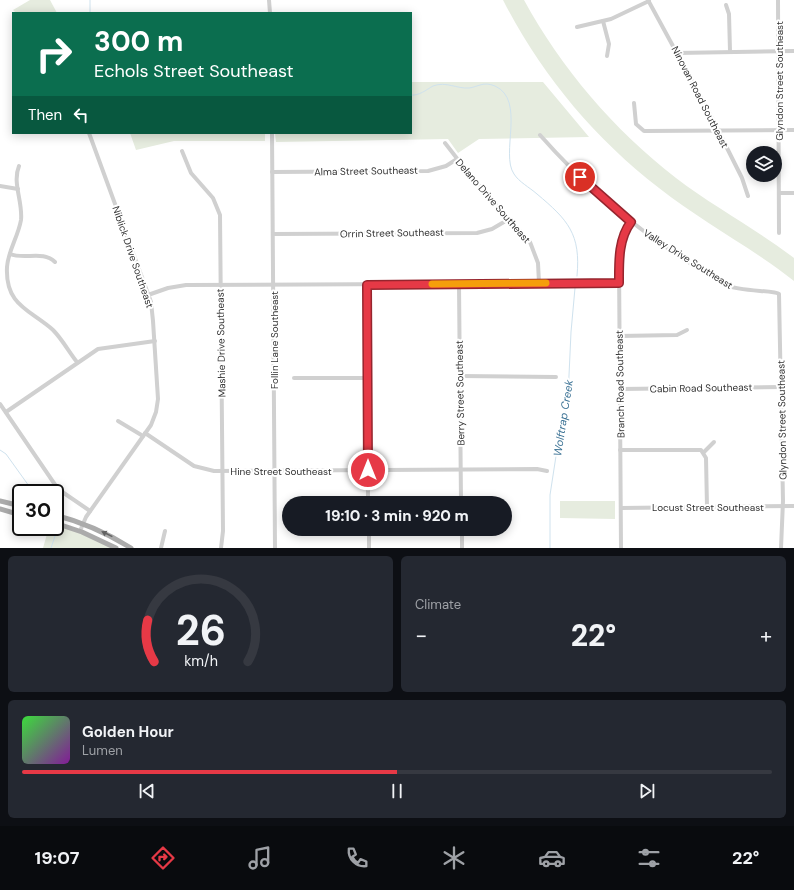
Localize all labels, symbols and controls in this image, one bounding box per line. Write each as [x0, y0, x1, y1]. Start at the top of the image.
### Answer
street label: Glyndon Street Southeast [773, 21, 786, 141]
text: 300 m [94, 23, 183, 60]
icon: right [28, 28, 80, 80]
street label: Ninovan Road Southeast [669, 44, 731, 150]
text: Echols Street Southeast [94, 59, 294, 83]
icon: left [70, 104, 92, 126]
text: Then [28, 105, 62, 125]
map controls [746, 146, 782, 182]
button: layers [746, 146, 782, 182]
street label: Delano Drive Southeast [453, 156, 533, 246]
pin [563, 160, 597, 194]
street label: Alma Street Southeast [314, 164, 418, 178]
icon: arrive [569, 166, 591, 188]
street label: Niblick Drive Southeast [109, 204, 157, 310]
street label: Orrin Street Southeast [340, 226, 444, 240]
street label: Valley Drive Southeast [641, 226, 735, 292]
street label: Mashie Drive Southeast [214, 288, 228, 397]
street label: Follin Lane Southeast [268, 291, 281, 389]
street label: Branch Road Southeast [613, 330, 627, 438]
street label: Berry Street Southeast [453, 340, 467, 446]
street label: Glyndon Street Southeast [774, 360, 790, 480]
water label: Wolftrap Creek [550, 378, 576, 457]
street label: Cabin Road Southeast [650, 381, 752, 395]
position arrow [347, 449, 389, 491]
street label: Hine Street Southeast [230, 465, 332, 478]
speed limit sign: 30 [12, 484, 64, 536]
street label: Locust Street Southeast [652, 501, 764, 514]
text: 19:10 · 3 min · 920 m [325, 506, 469, 526]
one-way arrow [102, 531, 113, 537]
text: Climate [415, 596, 461, 613]
text: 26 [175, 604, 226, 658]
text: 22° [571, 616, 616, 655]
text: − [415, 621, 427, 650]
text: + [760, 621, 772, 650]
text: km/h [184, 652, 217, 670]
text: Golden Hour [82, 722, 174, 742]
text: Lumen [82, 742, 123, 759]
icon: previous [136, 780, 158, 802]
icon: pause [386, 780, 408, 802]
icon: next [636, 780, 658, 802]
icon: directions [149, 844, 177, 872]
icon: music [246, 844, 274, 872]
icon: phone [343, 844, 371, 872]
icon: climate [440, 844, 468, 872]
icon: car [538, 844, 566, 872]
icon: filters [635, 844, 663, 872]
text: 19:07 [35, 846, 79, 870]
text: 22° [732, 846, 759, 870]

